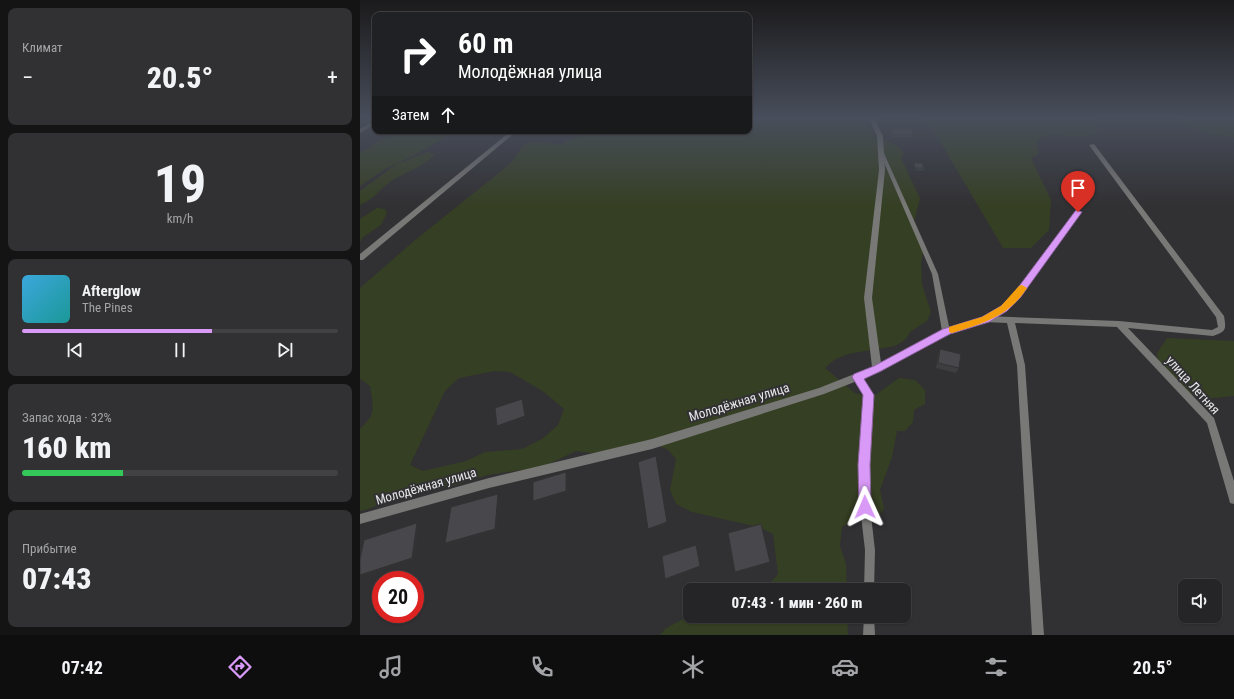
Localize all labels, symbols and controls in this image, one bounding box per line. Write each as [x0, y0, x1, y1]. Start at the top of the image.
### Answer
text: 60 m [458, 27, 514, 60]
icon: right [392, 28, 444, 80]
text: Климат [22, 40, 63, 55]
text: 20.5° [147, 60, 213, 95]
text: Молодёжная улица [458, 61, 602, 82]
text: − [22, 65, 33, 90]
text: + [327, 65, 338, 90]
icon: ahead [437, 104, 459, 126]
text: Затем [392, 106, 429, 124]
text: 19 [154, 154, 206, 215]
pin [1061, 171, 1095, 212]
icon: arrive [1067, 177, 1089, 199]
text: km/h [167, 211, 193, 226]
text: Afterglow [82, 282, 141, 300]
text: The Pines [82, 300, 133, 315]
icon: previous [64, 339, 86, 361]
icon: pause [169, 339, 191, 361]
icon: next [274, 339, 296, 361]
street label: улица Летняя [1163, 353, 1223, 417]
street label: Молодёжная улица [687, 380, 791, 424]
text: Запас хода · 32% [22, 410, 112, 425]
text: 160 km [22, 430, 111, 465]
street label: Молодёжная улица [374, 464, 478, 508]
position arrow [844, 486, 886, 528]
text: Прибытие [22, 541, 77, 556]
text: 07:43 [22, 561, 91, 596]
speed limit sign: 20 [372, 571, 424, 623]
map controls [1178, 579, 1222, 623]
button: sound [1178, 579, 1222, 623]
text: 07:43 · 1 мин · 260 m [732, 594, 862, 612]
icon: directions [226, 653, 254, 681]
icon: music [377, 653, 405, 681]
icon: phone [528, 653, 556, 681]
icon: climate [679, 653, 707, 681]
icon: car [831, 653, 859, 681]
icon: filters [982, 653, 1010, 681]
text: 07:42 [62, 657, 103, 678]
text: 20.5° [1133, 657, 1172, 678]

